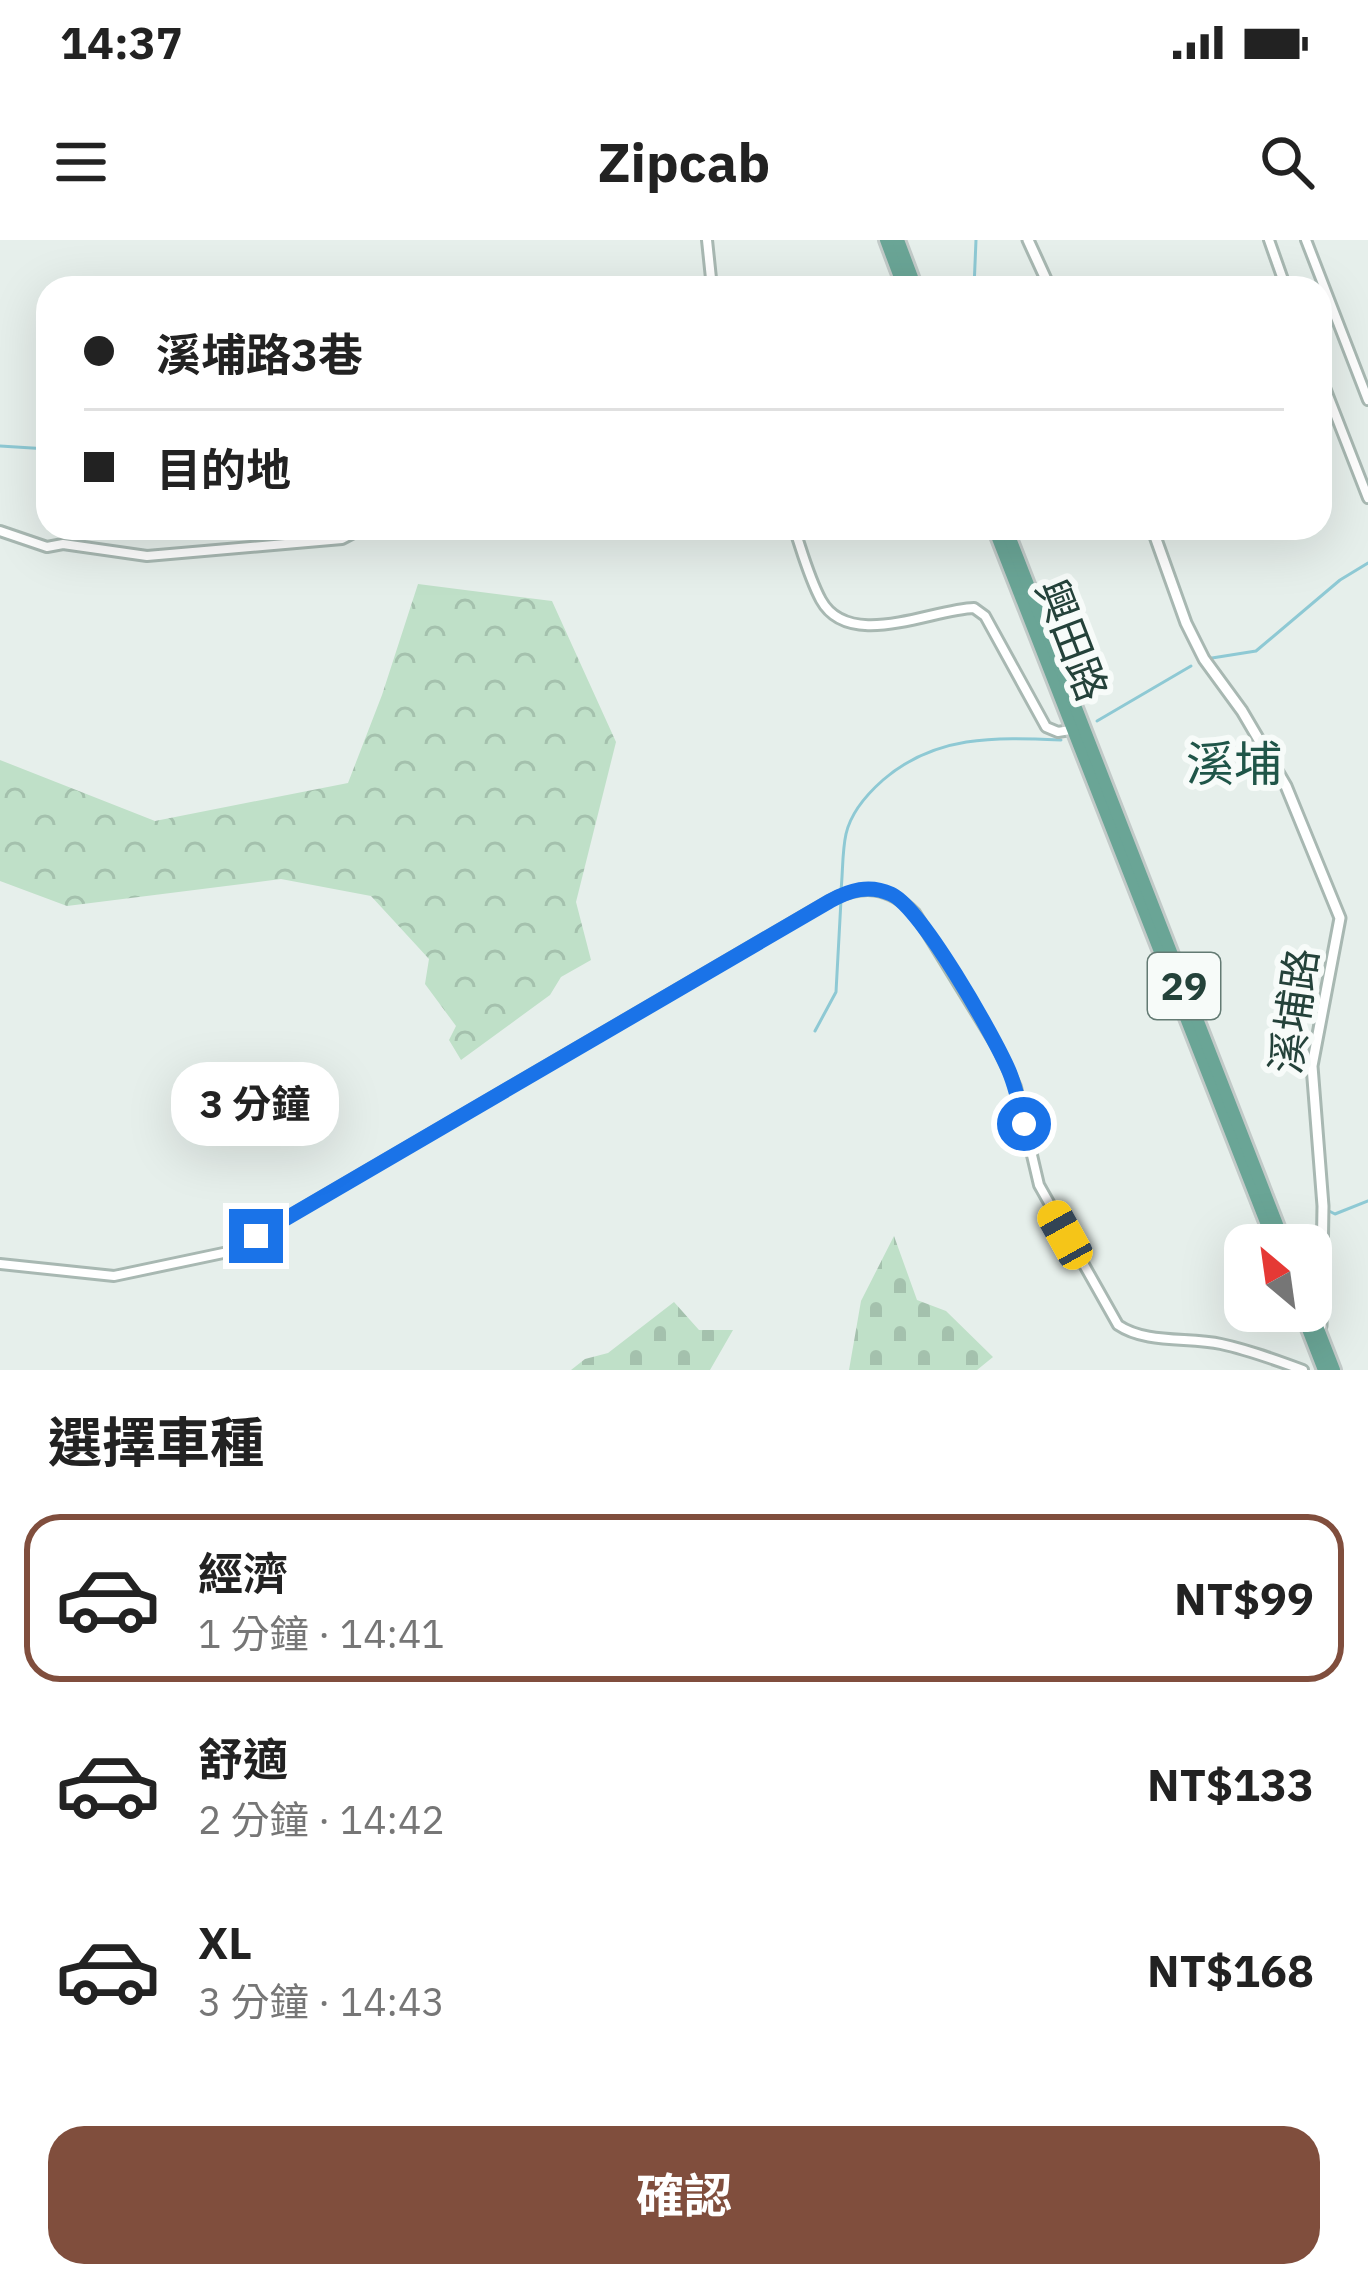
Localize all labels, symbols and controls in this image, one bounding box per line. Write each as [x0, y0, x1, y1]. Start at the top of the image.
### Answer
text: 14:37 [60, 13, 183, 71]
text: Zipcab [598, 127, 770, 197]
icon: menu [48, 129, 114, 195]
icon: search [1254, 129, 1320, 195]
text: 溪埔路3巷 [156, 325, 363, 383]
text: 目的地 [156, 440, 291, 498]
street label: 興田路 [1024, 571, 1121, 708]
district label: 溪埔 [1186, 732, 1282, 794]
street label: 溪埔路 [1258, 945, 1330, 1077]
road number: 29 [1148, 953, 1220, 1019]
callout: 3 分鐘 [172, 1062, 340, 1146]
text: 3 分鐘 [200, 1078, 310, 1129]
route start [997, 1097, 1051, 1151]
car [1032, 1195, 1098, 1275]
route end [229, 1209, 283, 1263]
north arrow [1224, 1224, 1332, 1332]
map controls [1224, 1224, 1332, 1332]
text: 選擇車種 [48, 1407, 264, 1477]
icon: car [54, 1544, 162, 1652]
text: 經濟 [198, 1544, 288, 1602]
text: NT$99 [1174, 1569, 1314, 1627]
text: 1 分鐘 · 14:41 [198, 1608, 445, 1659]
icon: car [54, 1730, 162, 1838]
text: 舒適 [198, 1730, 288, 1788]
text: NT$133 [1147, 1755, 1314, 1813]
text: 2 分鐘 · 14:42 [198, 1794, 445, 1845]
text: XL [198, 1913, 252, 1971]
icon: car [54, 1916, 162, 2024]
text: NT$168 [1147, 1941, 1314, 1999]
text: 3 分鐘 · 14:43 [198, 1976, 445, 2027]
button: 確認 [48, 2126, 1320, 2264]

